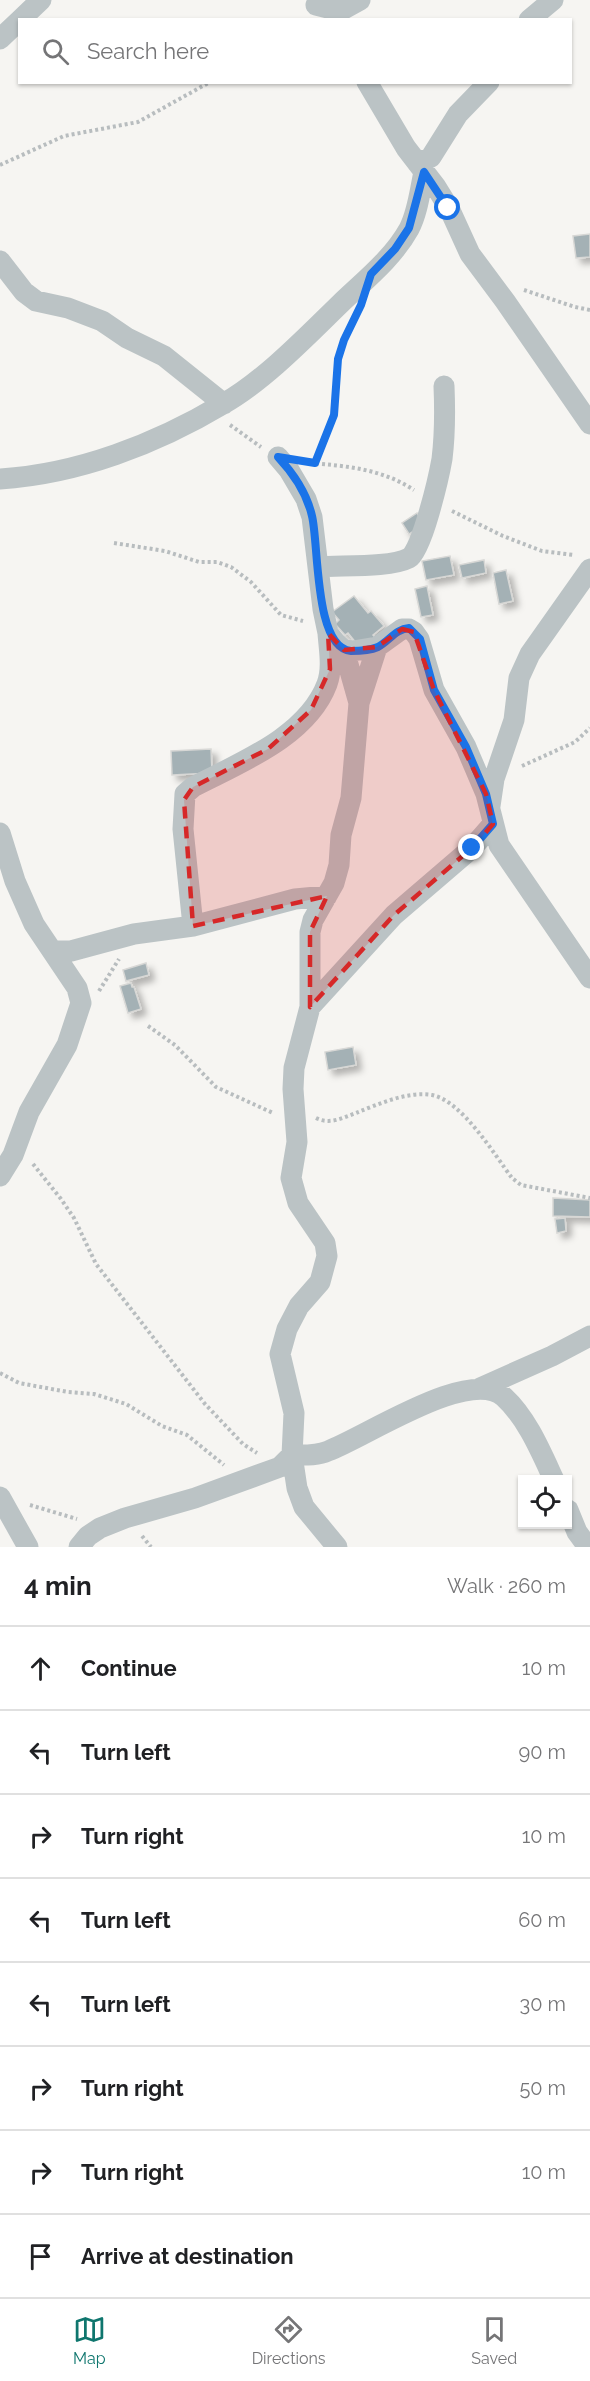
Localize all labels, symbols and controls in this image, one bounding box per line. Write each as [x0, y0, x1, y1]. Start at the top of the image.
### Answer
search box [18, 18, 572, 84]
icon: search [39, 35, 72, 68]
text: Search here [87, 38, 209, 64]
route start [434, 194, 460, 220]
route end [458, 834, 484, 860]
map controls [518, 1475, 572, 1529]
button: locate [518, 1475, 572, 1529]
text: 4 min [24, 1571, 92, 1601]
text: Walk · 260 m [447, 1574, 566, 1598]
icon: ahead [24, 1652, 57, 1685]
text: Continue [81, 1655, 177, 1681]
text: 10 m [522, 1656, 566, 1680]
icon: left [24, 1736, 57, 1769]
text: Turn left [81, 1739, 171, 1765]
text: 90 m [519, 1740, 566, 1764]
icon: right [24, 1820, 57, 1853]
text: Turn right [81, 1823, 184, 1849]
text: 10 m [522, 1824, 566, 1848]
icon: left [24, 1904, 57, 1937]
text: Turn left [81, 1907, 171, 1933]
text: 60 m [518, 1908, 566, 1932]
icon: left [24, 1988, 57, 2021]
text: Turn left [81, 1991, 171, 2017]
text: 30 m [520, 1992, 566, 2016]
icon: right [24, 2072, 57, 2105]
text: Turn right [81, 2075, 184, 2101]
text: 50 m [519, 2076, 566, 2100]
icon: right [24, 2156, 57, 2189]
text: Turn right [81, 2159, 184, 2185]
text: 10 m [522, 2160, 566, 2184]
icon: arrive [24, 2240, 57, 2273]
text: Arrive at destination [81, 2243, 294, 2269]
tab: Map [73, 2313, 106, 2368]
tab: Directions [252, 2313, 326, 2368]
tab: Saved [471, 2313, 517, 2368]

